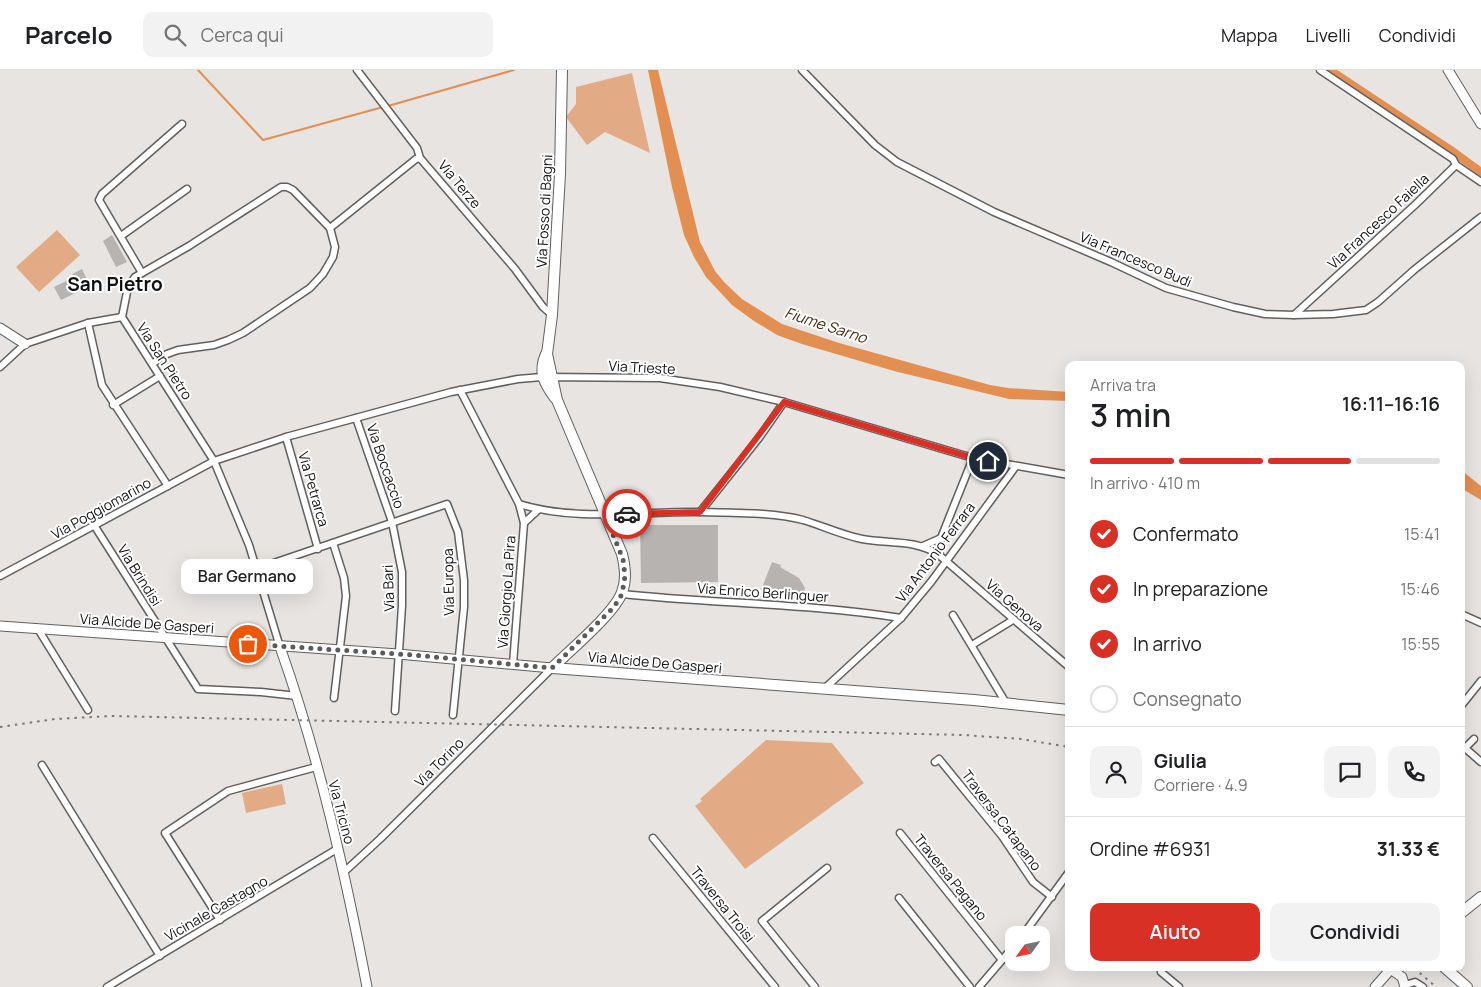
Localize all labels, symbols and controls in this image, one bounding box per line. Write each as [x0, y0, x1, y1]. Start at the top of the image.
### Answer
search box [143, 12, 493, 57]
text: Parcelo [25, 18, 113, 51]
icon: search [161, 21, 189, 49]
text: Cerca qui [201, 22, 284, 48]
text: Mappa [1221, 23, 1277, 47]
text: Livelli [1305, 23, 1351, 47]
text: Condividi [1379, 23, 1456, 47]
street label: Via Fosso di Bagni [532, 154, 556, 268]
street label: Via Terze [434, 156, 486, 212]
street label: Via Francesco Faiella [1323, 169, 1433, 273]
street label: Via Francesco Budi [1077, 227, 1195, 291]
district label: San Pietro [67, 271, 163, 297]
water label: Fiume Sarno [782, 302, 871, 348]
street label: Via San Pietro [133, 319, 197, 403]
street label: Via Trieste [608, 356, 676, 378]
text: Arriva tra [1090, 374, 1156, 396]
text: 16:11–16:16 [1342, 391, 1440, 417]
text: 3 min [1090, 393, 1171, 437]
street label: Via Boccaccio [363, 421, 409, 511]
pin [967, 440, 1009, 482]
icon: home [974, 447, 1002, 475]
street label: Via Petrarca [294, 449, 334, 529]
text: In arrivo · 410 m [1090, 472, 1200, 494]
street label: Via Poggiomarino [48, 473, 154, 543]
courier [602, 489, 652, 539]
street label: Via Antonio Ferrara [891, 498, 979, 606]
icon: car [613, 500, 641, 528]
icon: check [1090, 520, 1118, 548]
text: Confermato [1133, 521, 1239, 547]
text: 15:41 [1404, 523, 1440, 545]
street label: Via Giorgio La Pira [493, 535, 519, 649]
street label: Via Brindisi [114, 541, 166, 609]
street label: Via Europa [438, 548, 458, 616]
callout: Bar Germano [182, 559, 314, 594]
street label: Via Bari [378, 564, 398, 612]
text: Bar Germano [198, 565, 296, 587]
street label: Via Genova [982, 575, 1048, 635]
icon: check [1090, 575, 1118, 603]
text: In preparazione [1133, 576, 1268, 602]
street label: Via Enrico Berlinguer [697, 578, 829, 606]
text: 15:46 [1400, 578, 1440, 600]
street label: Via Alcide De Gasperi [79, 609, 215, 637]
pin [227, 623, 269, 665]
icon: bag [234, 630, 262, 658]
icon: check [1090, 630, 1118, 658]
text: In arrivo [1133, 631, 1202, 657]
text: 15:55 [1401, 633, 1440, 655]
street label: Via Alcide De Gasperi [587, 647, 723, 677]
text: Consegnato [1133, 686, 1242, 712]
street label: Via Torino [410, 733, 468, 791]
button: person [1090, 746, 1142, 798]
button: chat [1324, 746, 1376, 798]
button: phone [1388, 746, 1440, 798]
text: Giulia [1154, 748, 1207, 774]
street label: Traversa Catapano [958, 766, 1046, 874]
text: Corriere · 4.9 [1154, 774, 1248, 796]
street label: Via Tricino [324, 778, 360, 846]
street label: Traversa Pagano [910, 830, 992, 924]
text: Ordine #6931 [1090, 836, 1211, 862]
text: 31.33 € [1377, 836, 1440, 862]
street label: Traversa Troisi [687, 862, 759, 946]
street label: Vicinale Castagno [161, 871, 271, 945]
button: Aiuto [1090, 903, 1260, 961]
button: Condividi [1270, 903, 1440, 961]
north arrow [1005, 926, 1050, 971]
map controls [1005, 926, 1050, 971]

